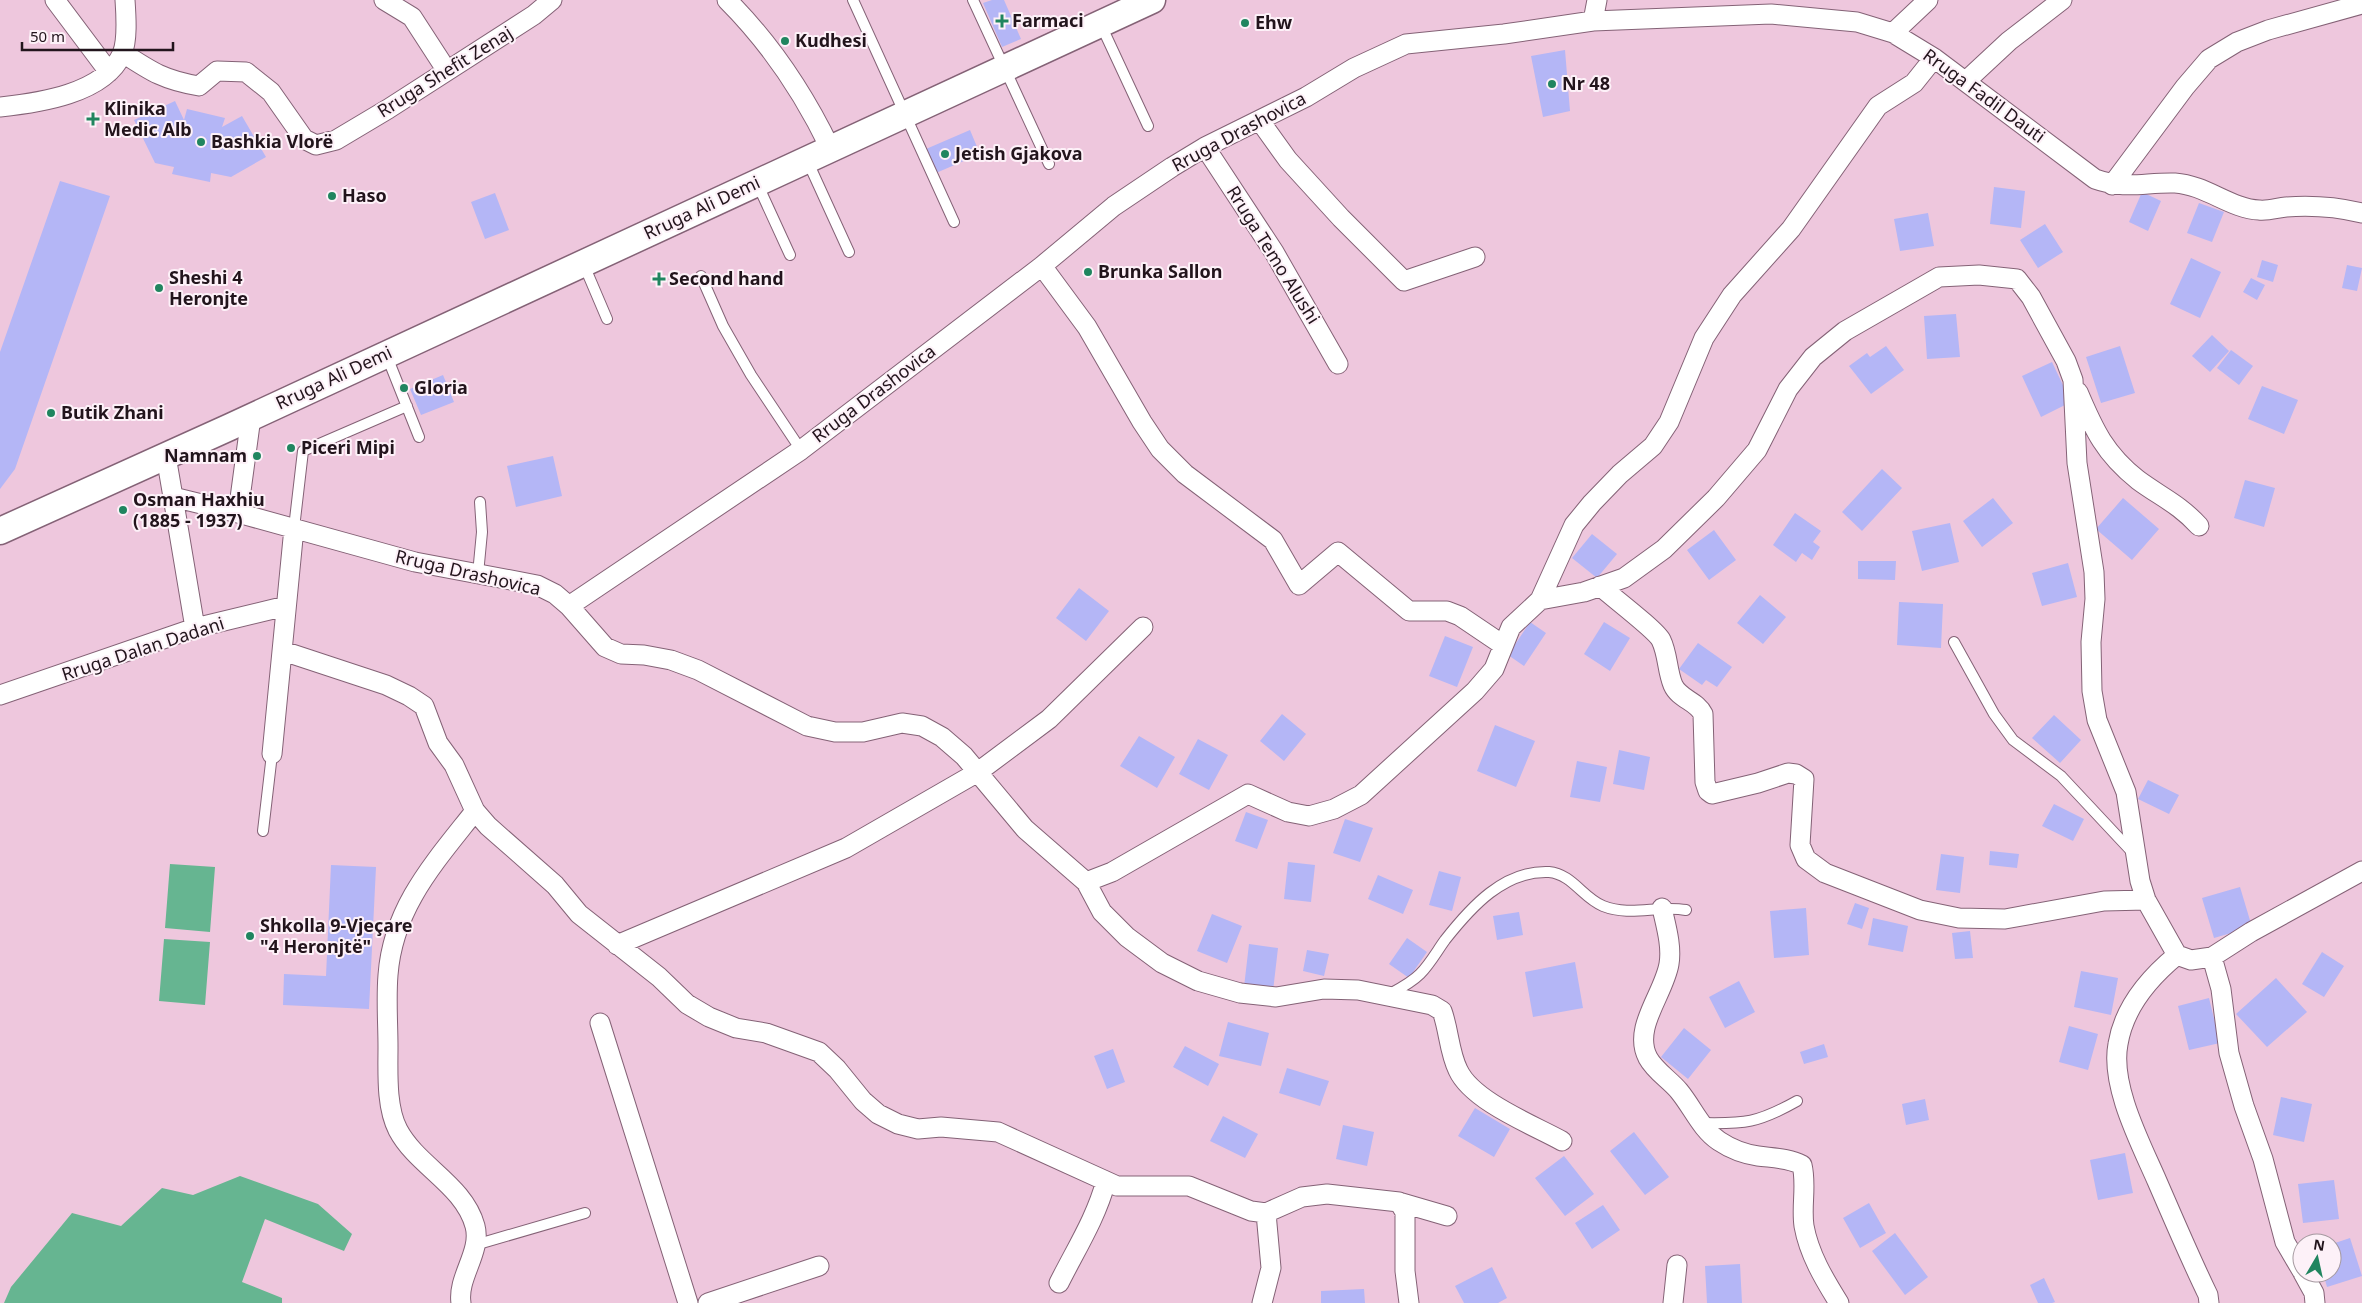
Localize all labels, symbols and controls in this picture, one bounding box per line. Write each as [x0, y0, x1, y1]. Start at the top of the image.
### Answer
place label: Farmaci [1012, 8, 1084, 32]
place label: Ehw [1255, 10, 1293, 34]
marker: Farmaci [996, 15, 1008, 27]
marker: Ehw [1239, 17, 1251, 29]
scale bar [22, 20, 174, 52]
street label: Rruga Shefit Zenaj [372, 20, 517, 122]
text: 50 m [30, 26, 65, 46]
place label: Kudhesi [795, 28, 867, 52]
marker: Kudhesi [779, 35, 791, 47]
street label: Rruga Fadil Dauti [1919, 43, 2051, 148]
place label: Nr 48 [1562, 71, 1610, 95]
marker: Nr 48 [1546, 78, 1558, 90]
street label: Rruga Drashovica [1167, 86, 1310, 177]
place label: Klinika Medic Alb [104, 96, 192, 141]
marker: Klinika Medic Alb [86, 112, 100, 126]
place label: Bashkia Vlorë [211, 129, 333, 153]
marker: Bashkia Vlorë [195, 136, 207, 148]
place label: Jetish Gjakova [953, 141, 1083, 165]
marker: Jetish Gjakova [939, 148, 951, 160]
street label: Rruga Ali Demi [639, 170, 764, 245]
street label: Rruga Temo Alushi [1222, 181, 1326, 328]
place label: Haso [342, 183, 387, 207]
marker: Haso [326, 190, 338, 202]
place label: Brunka Sallon [1098, 259, 1222, 283]
place label: Sheshi 4 Heronjte [169, 265, 248, 310]
place label: Second hand [669, 266, 784, 290]
marker: Brunka Sallon [1082, 266, 1094, 278]
marker: Second hand [653, 273, 665, 285]
marker: Sheshi 4 Heronjte [153, 282, 165, 294]
street label: Rruga Drashovica [807, 339, 940, 448]
street label: Rruga Ali Demi [271, 340, 396, 415]
place label: Gloria [414, 375, 468, 399]
marker: Gloria [398, 382, 410, 394]
place label: Butik Zhani [61, 400, 164, 424]
marker: Butik Zhani [45, 407, 57, 419]
place label: Piceri Mipi [301, 435, 395, 459]
marker: Piceri Mipi [285, 442, 297, 454]
place label: Namnam [164, 443, 247, 467]
marker: Namnam [251, 450, 263, 462]
place label: Osman Haxhiu (1885 - 1937) [133, 487, 265, 532]
marker: Osman Haxhiu (1885 - 1937) [117, 504, 129, 516]
street label: Rruga Drashovica [393, 544, 543, 600]
street label: Rruga Dalan Dadani [58, 610, 227, 686]
place label: Shkolla 9-Vjeçare "4 Heronjtë" [260, 913, 413, 958]
marker: Shkolla 9-Vjeçare "4 Heronjtë" [244, 930, 256, 942]
north arrow [2292, 1233, 2342, 1283]
text: N [2312, 1234, 2326, 1255]

